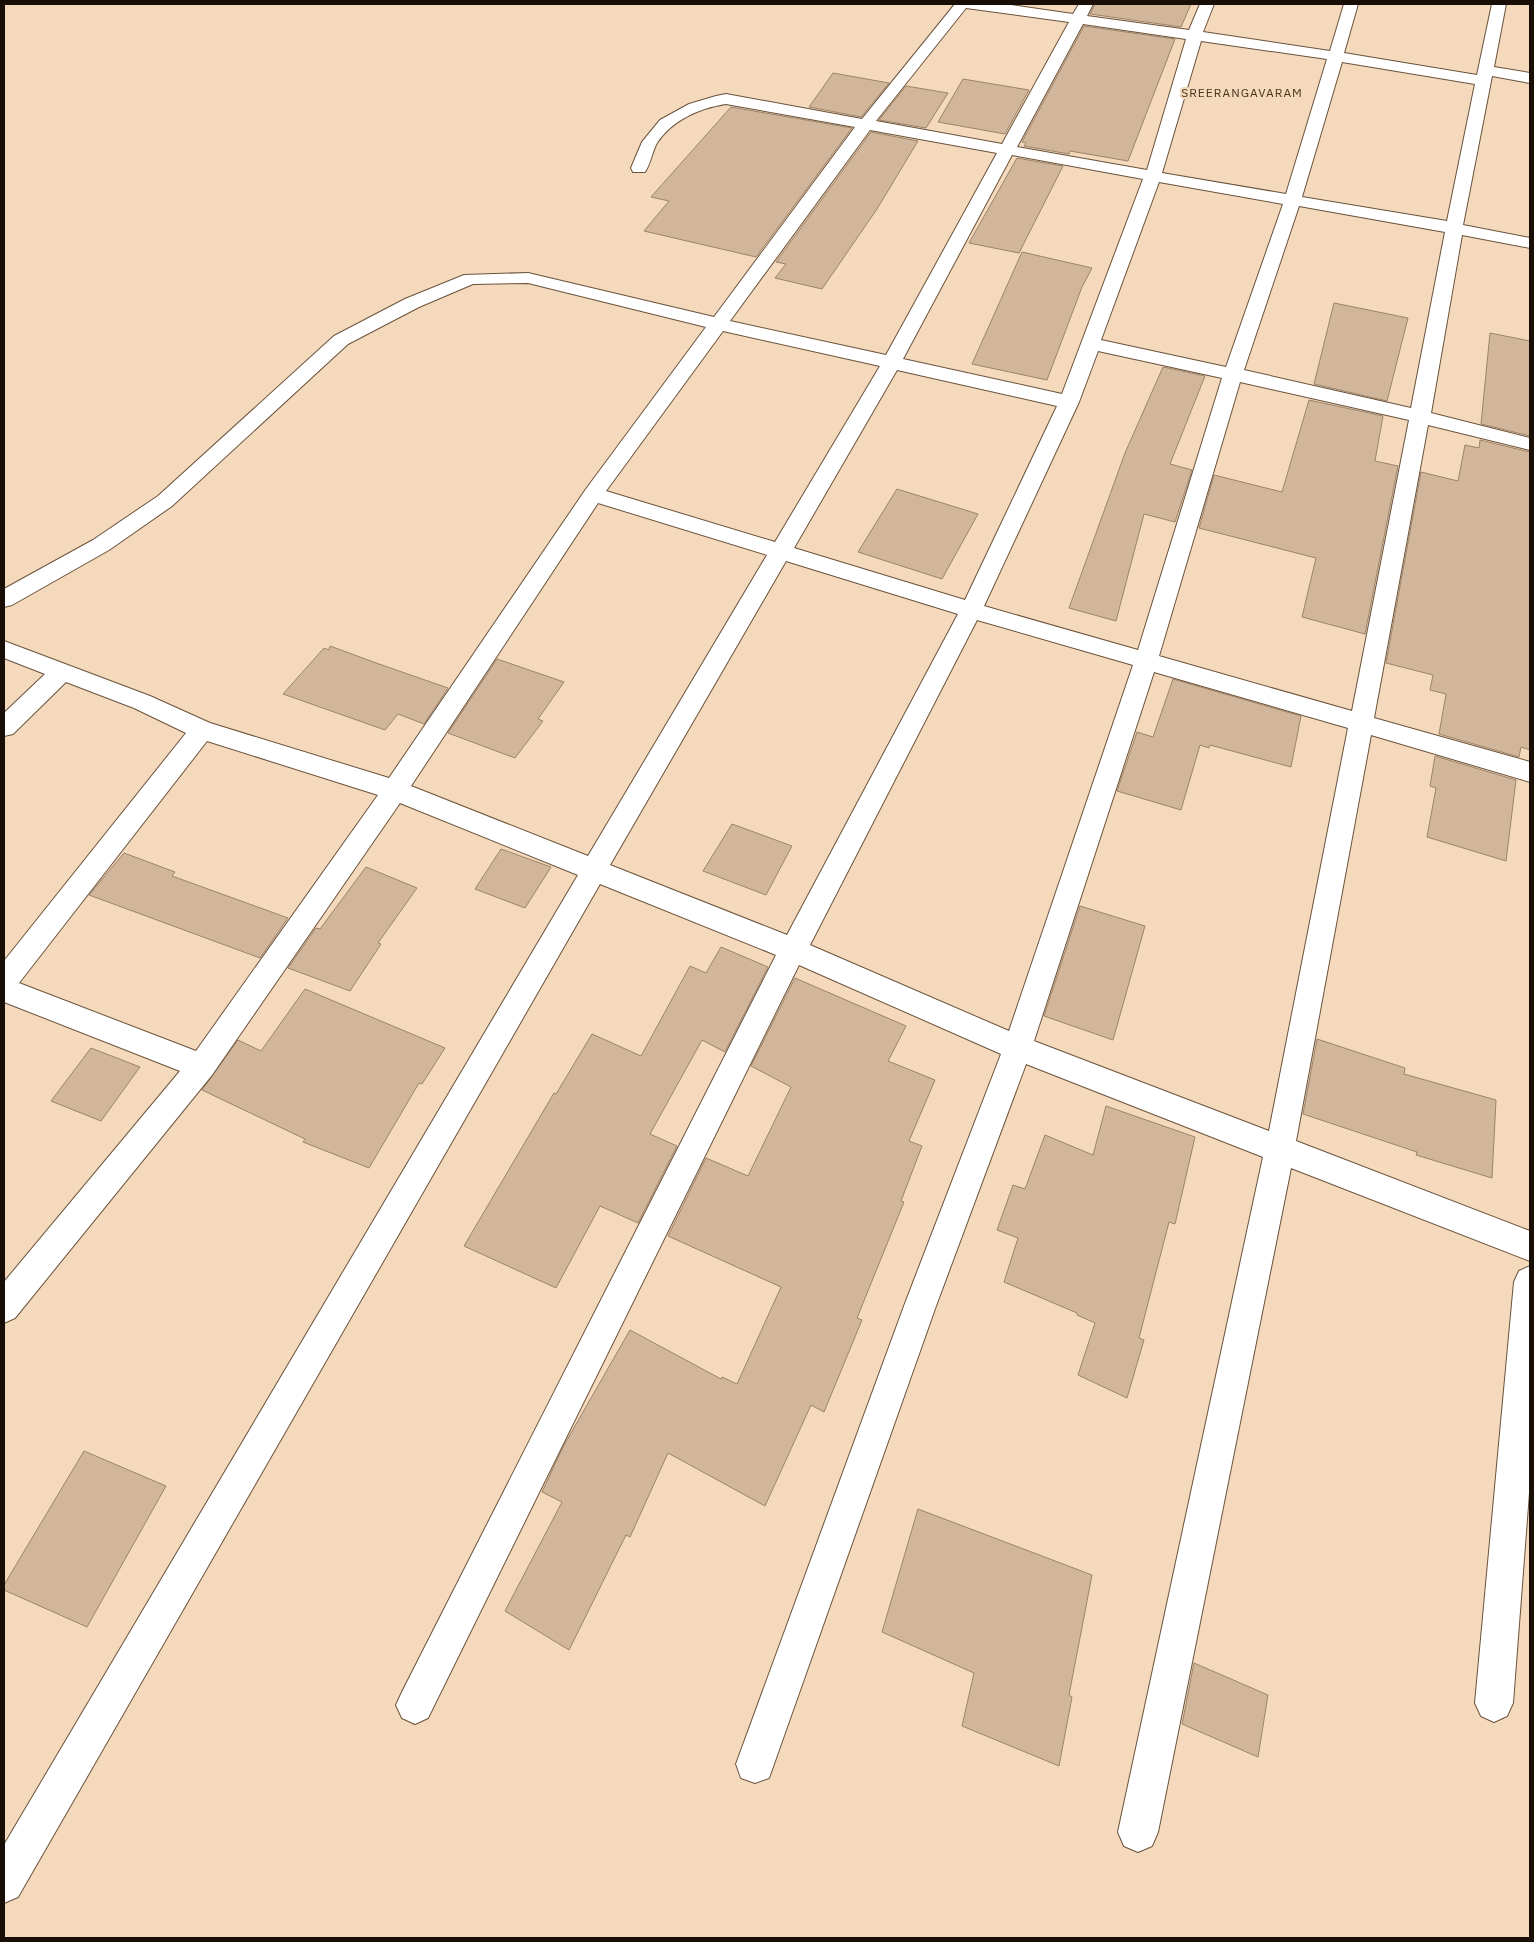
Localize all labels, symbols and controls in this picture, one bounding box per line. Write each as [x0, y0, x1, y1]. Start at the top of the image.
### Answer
district label: SREERANGAVARAM [1181, 85, 1303, 100]

